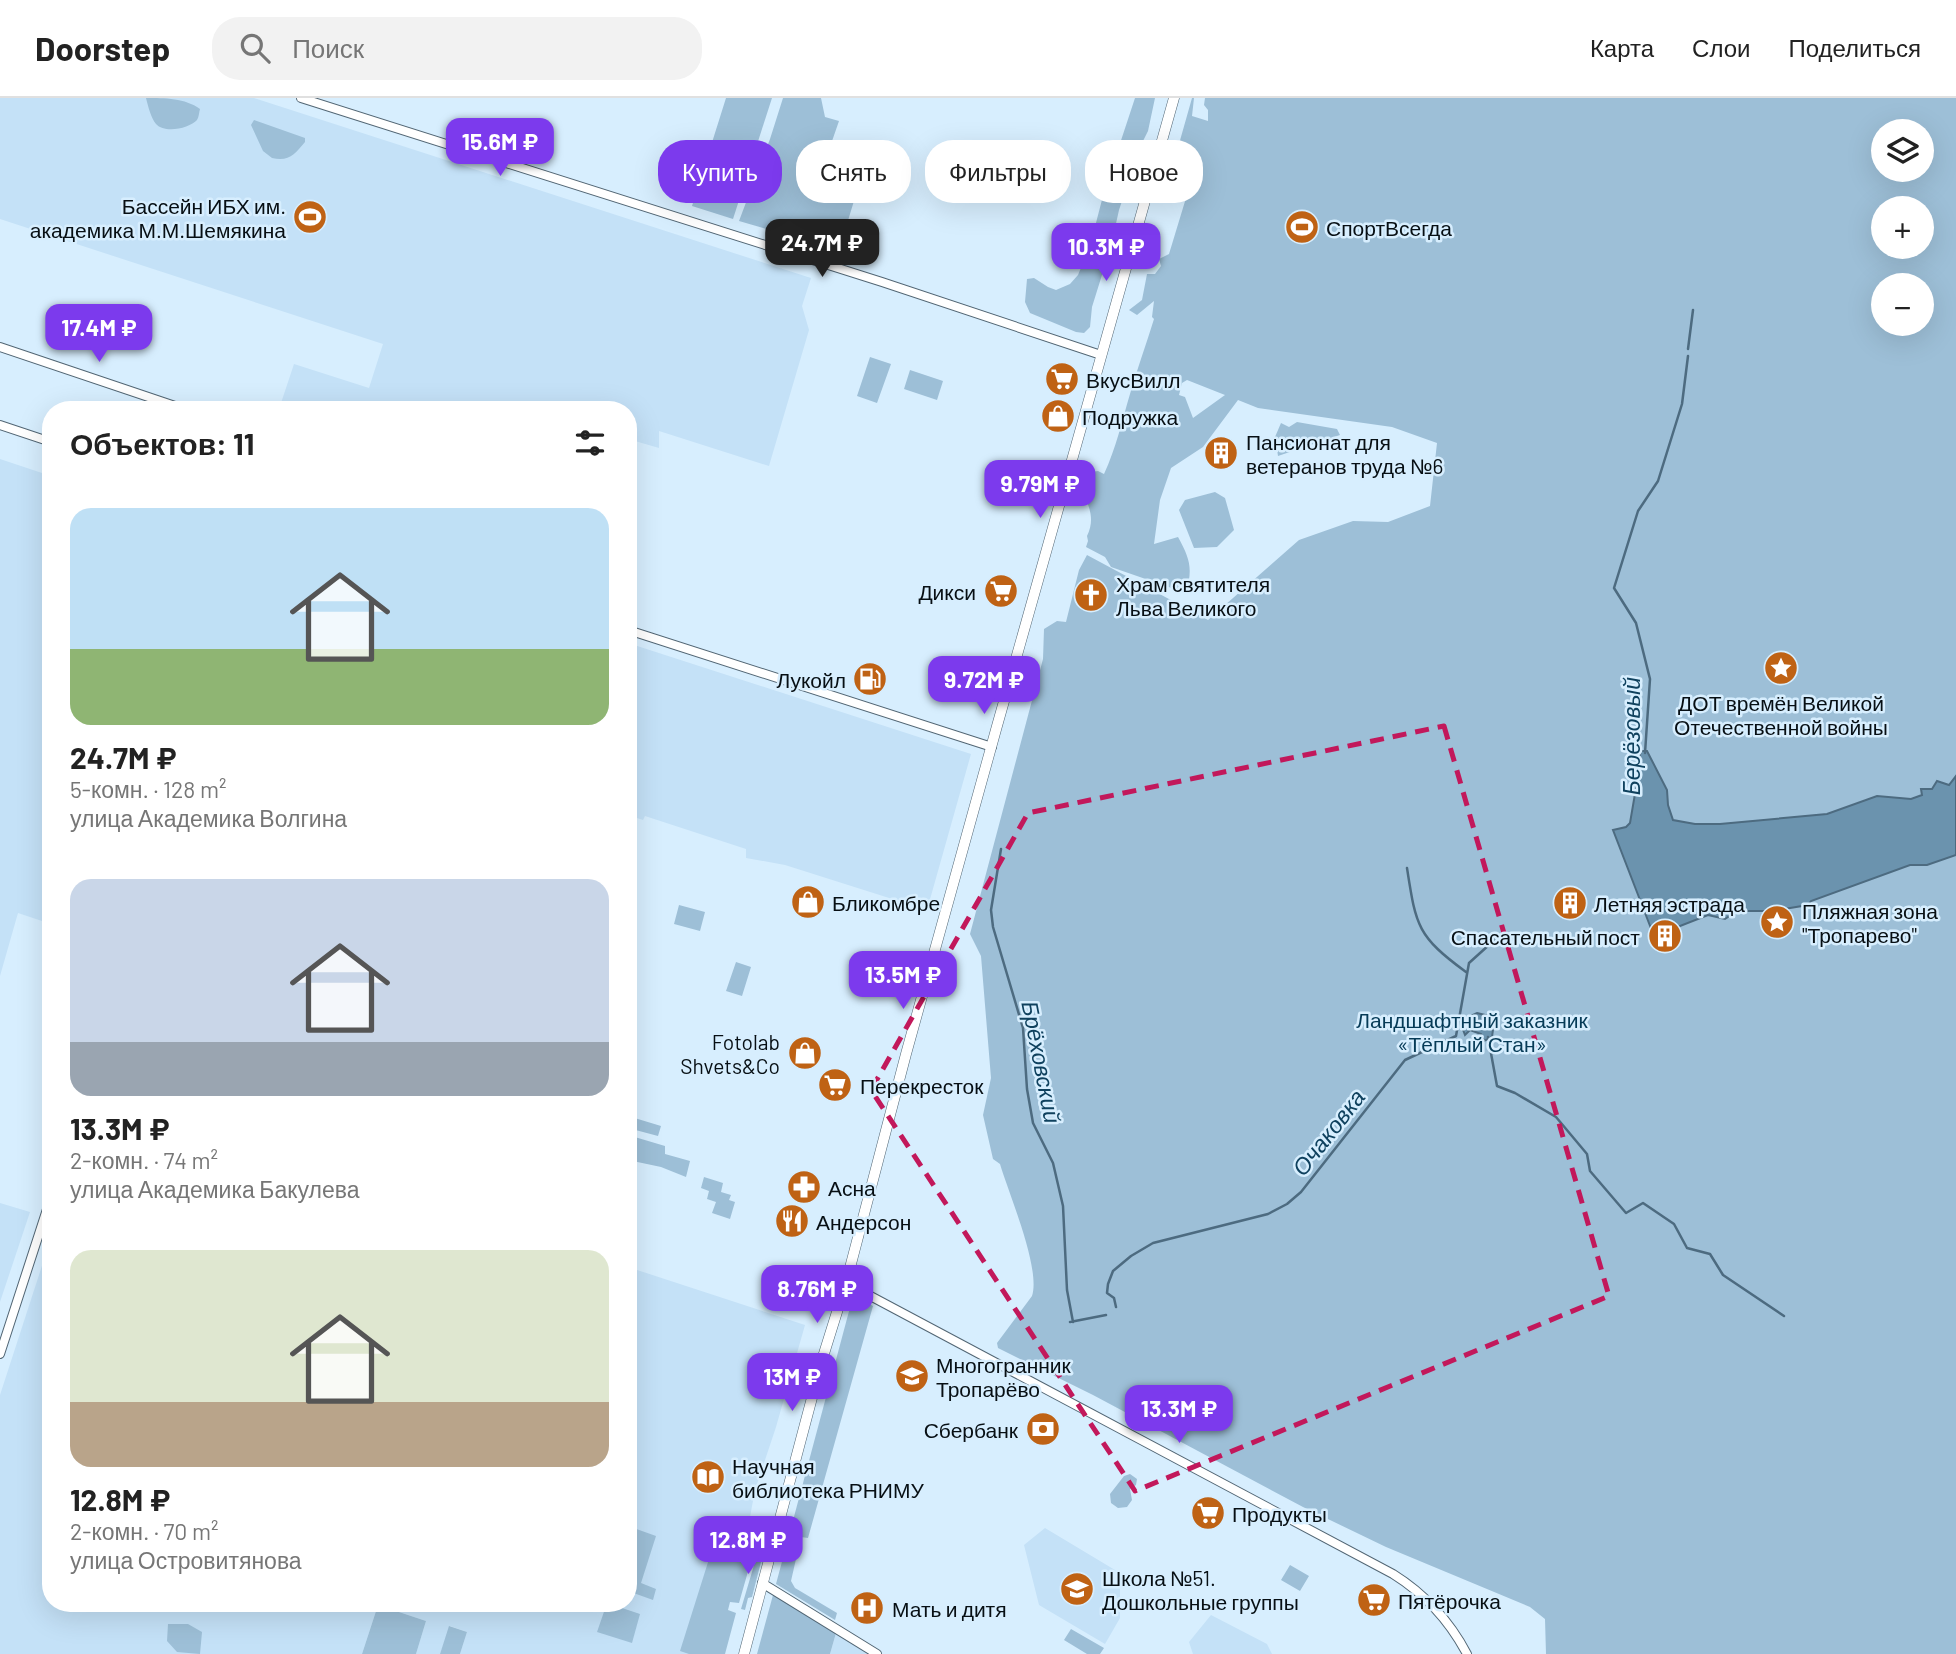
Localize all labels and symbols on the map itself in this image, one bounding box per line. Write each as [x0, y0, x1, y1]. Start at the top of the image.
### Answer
pin: 15.6M ₽ [435, 118, 565, 178]
place label: Бассейн ИБХ им. академика М.М.Шемякина [30, 193, 286, 242]
sports icon: Бассейн ИБХ им. академика М.М.Шемякина [291, 198, 329, 236]
sports icon: СпортВсегда [1283, 208, 1321, 246]
place label: СпортВсегда [1326, 215, 1452, 240]
pin: 24.7M ₽ [757, 220, 887, 279]
pin: 10.3M ₽ [1041, 223, 1171, 283]
pin: 17.4M ₽ [34, 304, 164, 364]
supermarket icon: ВкусВилл [1043, 360, 1081, 398]
place label: ВкусВилл [1086, 367, 1180, 392]
shop icon: Подружка [1039, 397, 1077, 435]
place label: Подружка [1082, 404, 1178, 429]
place label: Пансионат для ветеранов труда №6 [1246, 429, 1443, 478]
building icon: Пансионат для ветеранов труда №6 [1202, 434, 1240, 472]
pin: 9.79M ₽ [975, 460, 1105, 520]
place label: Храм святителя Льва Великого [1116, 571, 1270, 620]
supermarket icon: Дикси [982, 572, 1020, 610]
church icon: Храм святителя Льва Великого [1072, 576, 1110, 614]
place label: Дикси [918, 579, 976, 604]
place icon: ДОТ времён Великой Отечественной войны [1762, 649, 1800, 687]
pin: 9.72M ₽ [919, 656, 1049, 716]
fuel station icon: Лукойл [851, 660, 889, 698]
place label: Лукойл [776, 667, 846, 692]
water label: Берёзовый [1617, 677, 1645, 795]
place label: ДОТ времён Великой Отечественной войны [1674, 690, 1888, 739]
shop icon: Бликомбре [789, 883, 827, 921]
building icon: Летняя эстрада [1551, 884, 1589, 922]
place label: Бликомбре [832, 890, 940, 915]
place label: Летняя эстрада [1594, 891, 1745, 916]
place label: Пляжная зона "Тропарево" [1802, 898, 1938, 947]
place icon: Пляжная зона "Тропарево" [1758, 903, 1796, 941]
building icon: Спасательный пост [1646, 917, 1684, 955]
place label: Спасательный пост [1451, 924, 1640, 949]
pin: 13.5M ₽ [838, 951, 968, 1011]
water label: Брёховский [1016, 998, 1068, 1126]
park label: Ландшафтный заказник «Тёплый Стан» [1356, 1007, 1589, 1056]
place label: Fotolab Shvets&Co [680, 1029, 780, 1078]
shop icon: Fotolab Shvets&Co [786, 1034, 824, 1072]
supermarket icon: Перекресток [816, 1066, 854, 1104]
place label: Перекресток [860, 1073, 984, 1098]
water label: Очаковка [1286, 1083, 1370, 1181]
pharmacy icon: Асна [785, 1168, 823, 1206]
place label: Асна [828, 1175, 876, 1200]
restaurant icon: Андерсон [773, 1202, 811, 1240]
place label: Андерсон [816, 1209, 911, 1234]
pin: 8.76M ₽ [752, 1266, 882, 1325]
place label: Многогранник Тропарёво [936, 1352, 1072, 1401]
pin: 13M ₽ [743, 1354, 841, 1413]
school or university icon: Многогранник Тропарёво [893, 1357, 931, 1395]
pin: 13.3M ₽ [1114, 1386, 1244, 1445]
bank icon: Сбербанк [1024, 1410, 1062, 1448]
place label: Сбербанк [924, 1417, 1019, 1442]
place label: Научная библиотека РНИМУ [732, 1453, 924, 1502]
library icon: Научная библиотека РНИМУ [689, 1458, 727, 1496]
supermarket icon: Продукты [1189, 1494, 1227, 1532]
place label: Продукты [1232, 1501, 1327, 1526]
pin: 12.8M ₽ [683, 1516, 813, 1576]
place label: Школа №51. Дошкольные группы [1102, 1565, 1299, 1614]
school or university icon: Школа №51. Дошкольные группы [1058, 1570, 1096, 1608]
supermarket icon: Пятёрочка [1355, 1581, 1393, 1619]
place label: Пятёрочка [1398, 1588, 1501, 1613]
hospital icon: Мать и дитя [848, 1589, 886, 1627]
place label: Мать и дитя [892, 1596, 1007, 1621]

